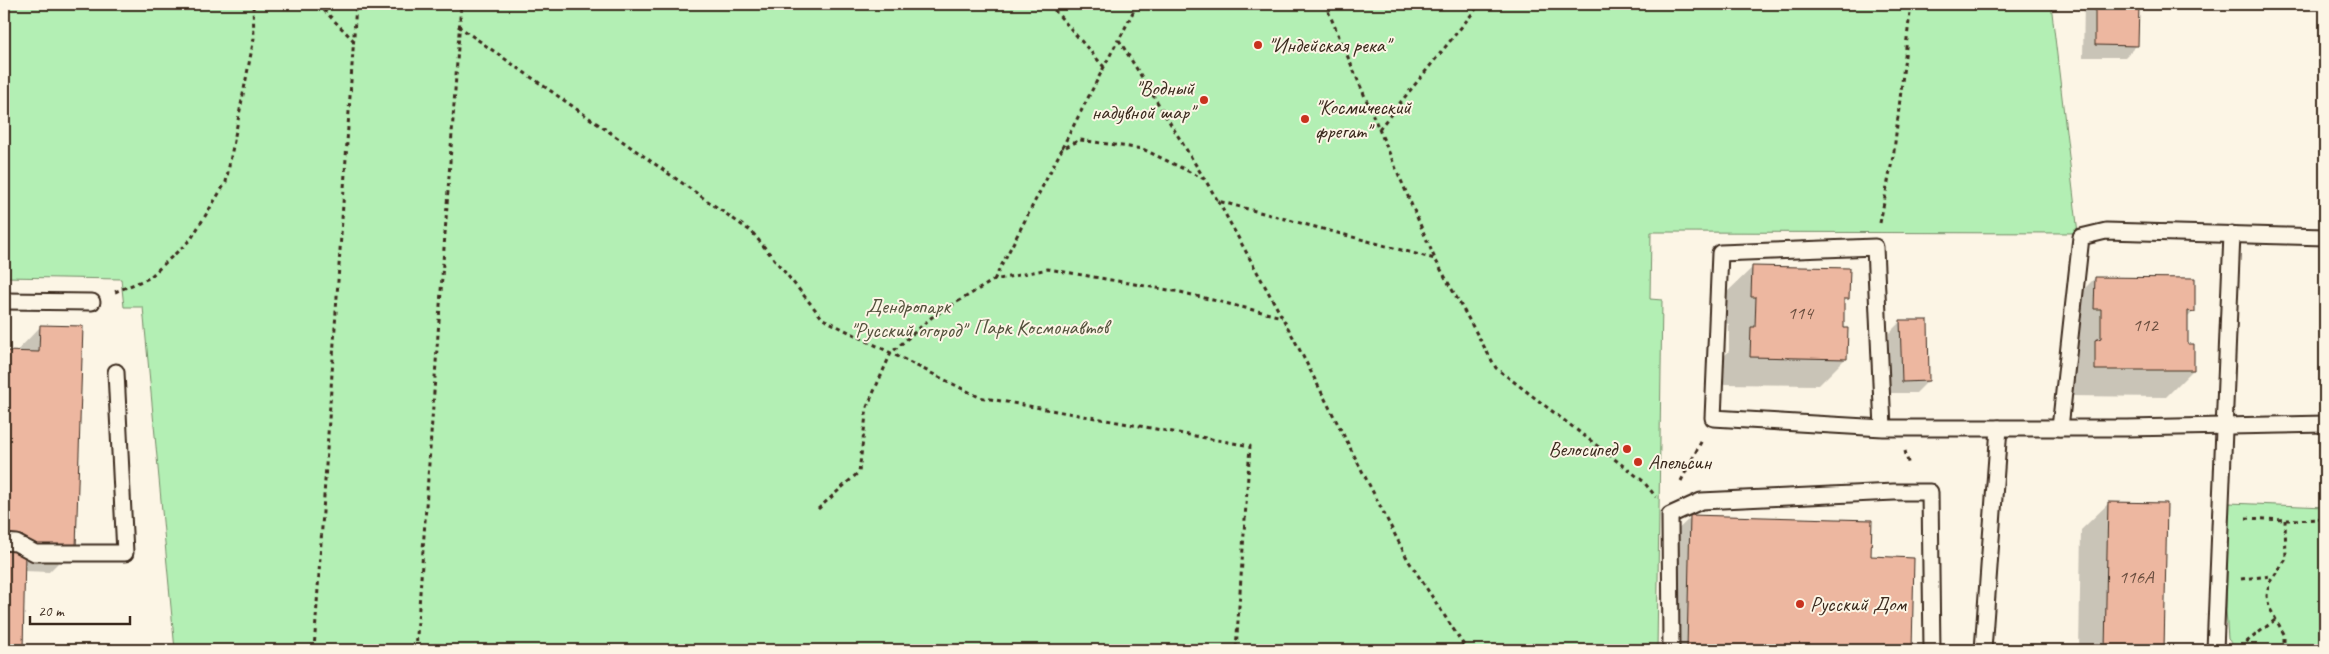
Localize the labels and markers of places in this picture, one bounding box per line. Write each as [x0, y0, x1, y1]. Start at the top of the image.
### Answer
place label: "Индейская река" [1268, 32, 1394, 58]
marker: "Индейская река" [1252, 39, 1264, 51]
place label: "Водный надувной шар" [1092, 75, 1198, 125]
marker: "Водный надувной шар" [1198, 94, 1210, 106]
place label: "Космический фрегат" [1315, 94, 1412, 144]
marker: "Космический фрегат" [1299, 113, 1311, 125]
place label: Велосипед [1549, 436, 1620, 462]
marker: Велосипед [1621, 443, 1633, 455]
place label: Апельсин [1648, 449, 1713, 475]
marker: Апельсин [1632, 456, 1644, 468]
place label: Русский Дом [1810, 591, 1907, 617]
marker: Русский Дом [1794, 598, 1806, 610]

